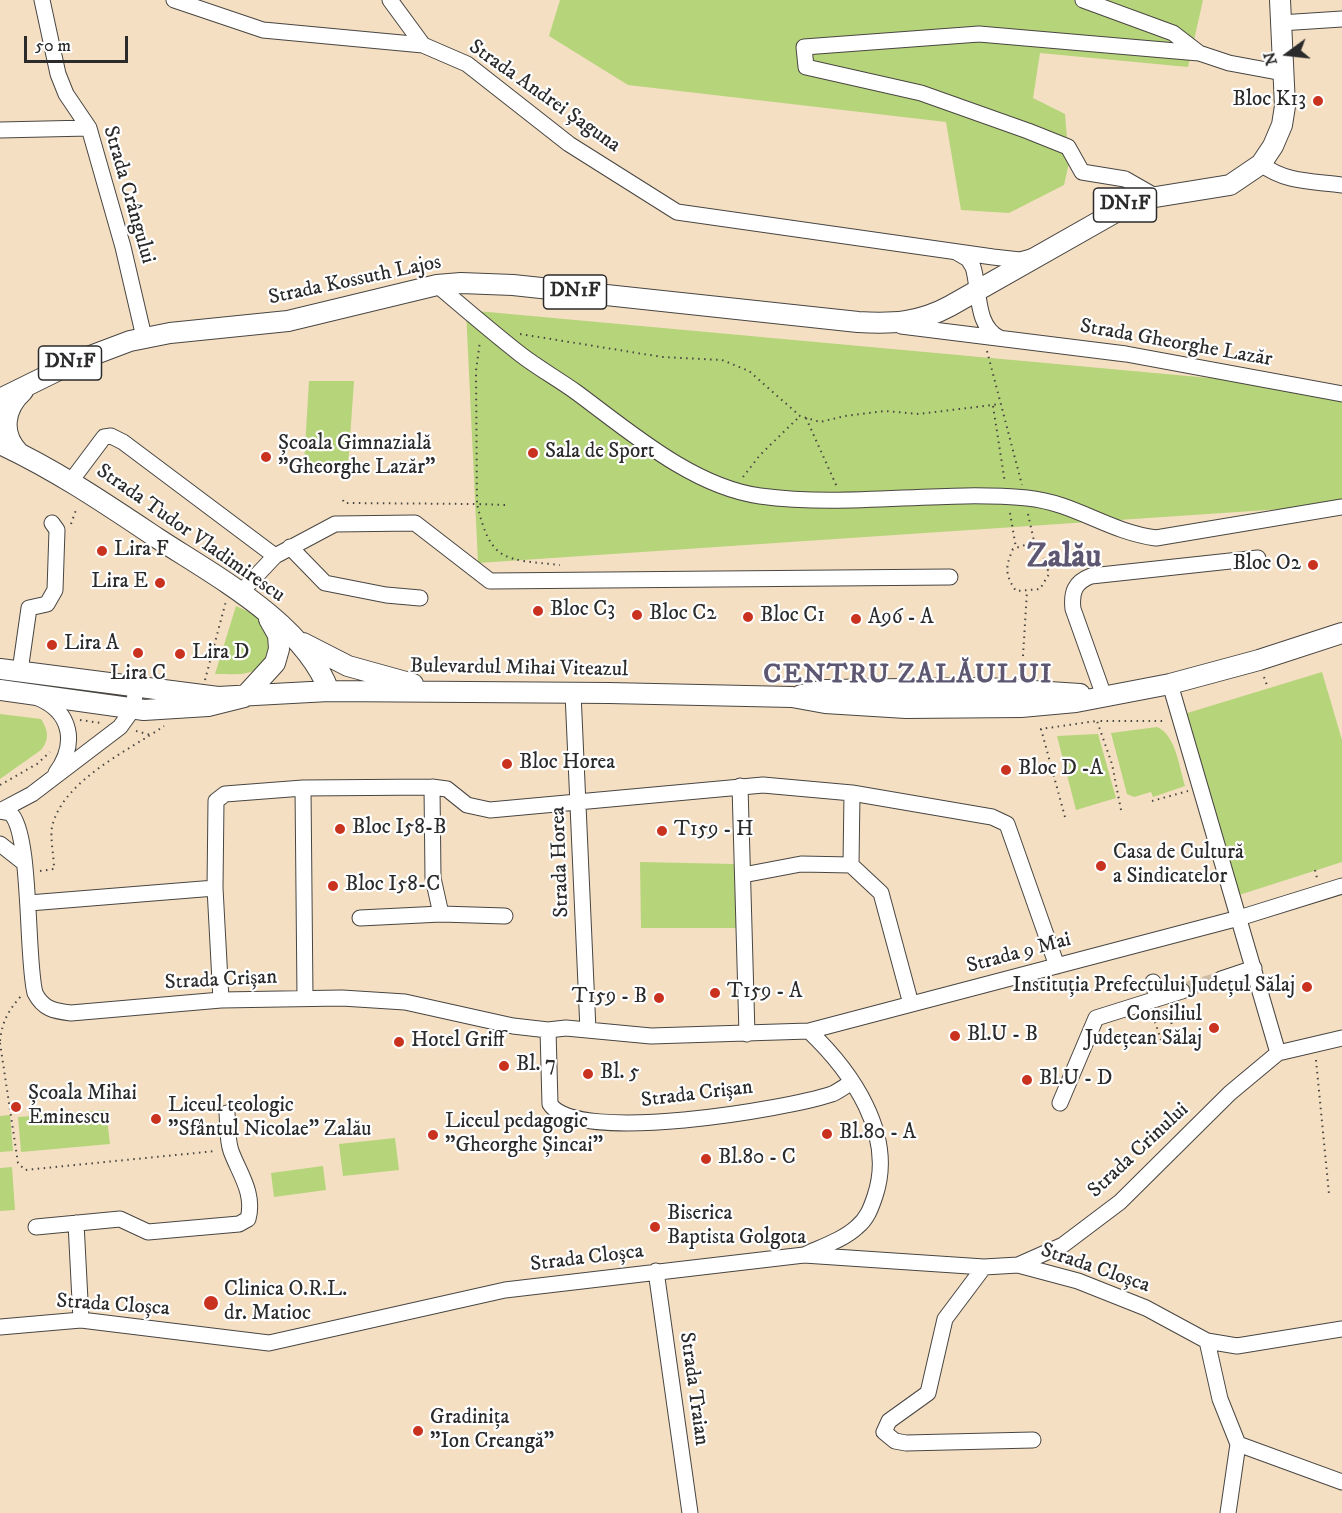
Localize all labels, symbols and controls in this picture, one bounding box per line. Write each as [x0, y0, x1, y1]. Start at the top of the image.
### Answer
scale bar [27, 24, 130, 62]
north arrow [1258, 24, 1318, 84]
text: 50 m [35, 35, 71, 57]
street label: Strada Andrei Șaguna [463, 35, 625, 159]
text: N [1259, 50, 1282, 68]
place label: Bloc K13 [1233, 88, 1306, 114]
marker: Bloc K13 [1311, 94, 1325, 108]
street label: Strada Crângului [96, 123, 160, 267]
road number: DN1F [1094, 188, 1156, 222]
street label: Strada Kossuth Lajos [266, 250, 444, 312]
road number: DN1F [544, 275, 606, 309]
street label: Strada Gheorghe Lazăr [1078, 315, 1274, 373]
road number: DN1F [38, 346, 101, 380]
place label: Școala Gimnazială "Gheorghe Lazăr" [278, 432, 435, 482]
place label: Sala de Sport [545, 440, 655, 466]
marker: Sala de Sport [526, 446, 540, 460]
marker: Școala Gimnazială "Gheorghe Lazăr" [259, 450, 273, 464]
street label: Strada Tudor Vladimirescu [91, 459, 289, 609]
place label: Lira F [114, 538, 169, 564]
district label: Zalău [1026, 539, 1102, 579]
marker: Lira F [95, 544, 109, 558]
place label: Bloc O2 [1233, 552, 1301, 578]
marker: Bloc O2 [1306, 558, 1320, 572]
place label: Lira E [91, 570, 148, 596]
marker: Lira E [153, 576, 167, 590]
place label: Bloc C3 [550, 598, 615, 624]
place label: Bloc C2 [649, 602, 716, 628]
marker: Bloc C3 [531, 604, 545, 618]
place label: Bloc C1 [760, 604, 825, 630]
place label: A96 - A [868, 606, 934, 632]
marker: Bloc C2 [630, 608, 644, 622]
marker: Bloc C1 [741, 610, 755, 624]
marker: A96 - A [849, 612, 863, 626]
place label: Lira A [64, 632, 119, 658]
marker: Lira A [45, 638, 59, 652]
place label: Lira D [192, 641, 249, 667]
marker: Lira C [131, 646, 145, 660]
marker: Lira D [173, 647, 187, 661]
street label: Bulevardul Mihai Viteazul [410, 654, 628, 684]
district label: CENTRU ZALĂULUI [763, 660, 1053, 692]
place label: Lira C [110, 662, 166, 688]
place label: Bloc Horea [519, 751, 615, 777]
marker: Bloc Horea [500, 757, 514, 771]
place label: Bloc D -A [1018, 757, 1103, 783]
marker: Bloc D -A [999, 763, 1013, 777]
street label: Strada Horea [546, 806, 576, 918]
place label: Bloc I58-B [352, 816, 447, 842]
place label: T159 - H [674, 818, 754, 844]
marker: Bloc I58-B [333, 822, 347, 836]
marker: T159 - H [655, 824, 669, 838]
place label: Casa de Cultură a Sindicatelor [1113, 841, 1244, 891]
marker: Casa de Cultură a Sindicatelor [1094, 859, 1108, 873]
place label: Bloc I58-C [345, 873, 440, 899]
marker: Bloc I58-C [326, 879, 340, 893]
street label: Strada 9 Mai [964, 928, 1074, 980]
street label: Strada Crișan [164, 965, 278, 997]
place label: Instituția Prefectului Județul Sălaj [1012, 974, 1295, 1000]
place label: T159 - A [727, 980, 802, 1006]
marker: Instituția Prefectului Județul Sălaj [1300, 980, 1314, 994]
place label: T159 - B [572, 985, 647, 1011]
marker: T159 - A [708, 986, 722, 1000]
marker: T159 - B [652, 991, 666, 1005]
place label: Consiliul Județean Sălaj [1085, 1003, 1202, 1053]
marker: Consiliul Județean Sălaj [1207, 1021, 1221, 1035]
place label: Bl.U - B [967, 1023, 1038, 1049]
place label: Hotel Griff [411, 1029, 504, 1055]
marker: Bl.U - B [948, 1029, 962, 1043]
marker: Hotel Griff [392, 1035, 406, 1049]
place label: Bl. 7 [516, 1053, 556, 1079]
marker: Bl. 7 [497, 1059, 511, 1073]
place label: Bl. 5 [600, 1061, 639, 1087]
marker: Bl. 5 [581, 1067, 595, 1081]
place label: Bl.U - D [1039, 1067, 1112, 1093]
marker: Bl.U - D [1020, 1073, 1034, 1087]
street label: Strada Crișan [640, 1076, 754, 1114]
place label: Școala Mihai Eminescu [28, 1082, 137, 1132]
place label: Liceul teologic ”Sfântul Nicolae” Zalău [168, 1094, 371, 1144]
street label: Strada Crinului [1084, 1098, 1194, 1204]
marker: Școala Mihai Eminescu [9, 1100, 23, 1114]
place label: Liceul pedagogic ”Gheorghe Șincai” [445, 1110, 603, 1160]
marker: Liceul teologic ”Sfântul Nicolae” Zalău [149, 1112, 163, 1126]
place label: Bl.80 - A [839, 1121, 916, 1147]
marker: Bl.80 - A [820, 1127, 834, 1141]
marker: Liceul pedagogic ”Gheorghe Șincai” [426, 1128, 440, 1142]
place label: Bl.80 - C [718, 1146, 796, 1172]
marker: Bl.80 - C [699, 1152, 713, 1166]
place label: Biserica Baptista Golgota [667, 1202, 806, 1252]
marker: Biserica Baptista Golgota [648, 1220, 662, 1234]
street label: Strada Cloșca [1037, 1239, 1153, 1299]
street label: Strada Cloșca [529, 1240, 645, 1278]
place label: Clinica O.R.L. dr. Matioc [224, 1278, 347, 1328]
street label: Strada Cloșca [55, 1289, 171, 1323]
marker: Clinica O.R.L. dr. Matioc [202, 1294, 220, 1312]
street label: Strada Traian [673, 1331, 713, 1447]
place label: Gradinița ”Ion Creangă” [430, 1406, 554, 1456]
marker: Gradinița ”Ion Creangă” [411, 1424, 425, 1438]

